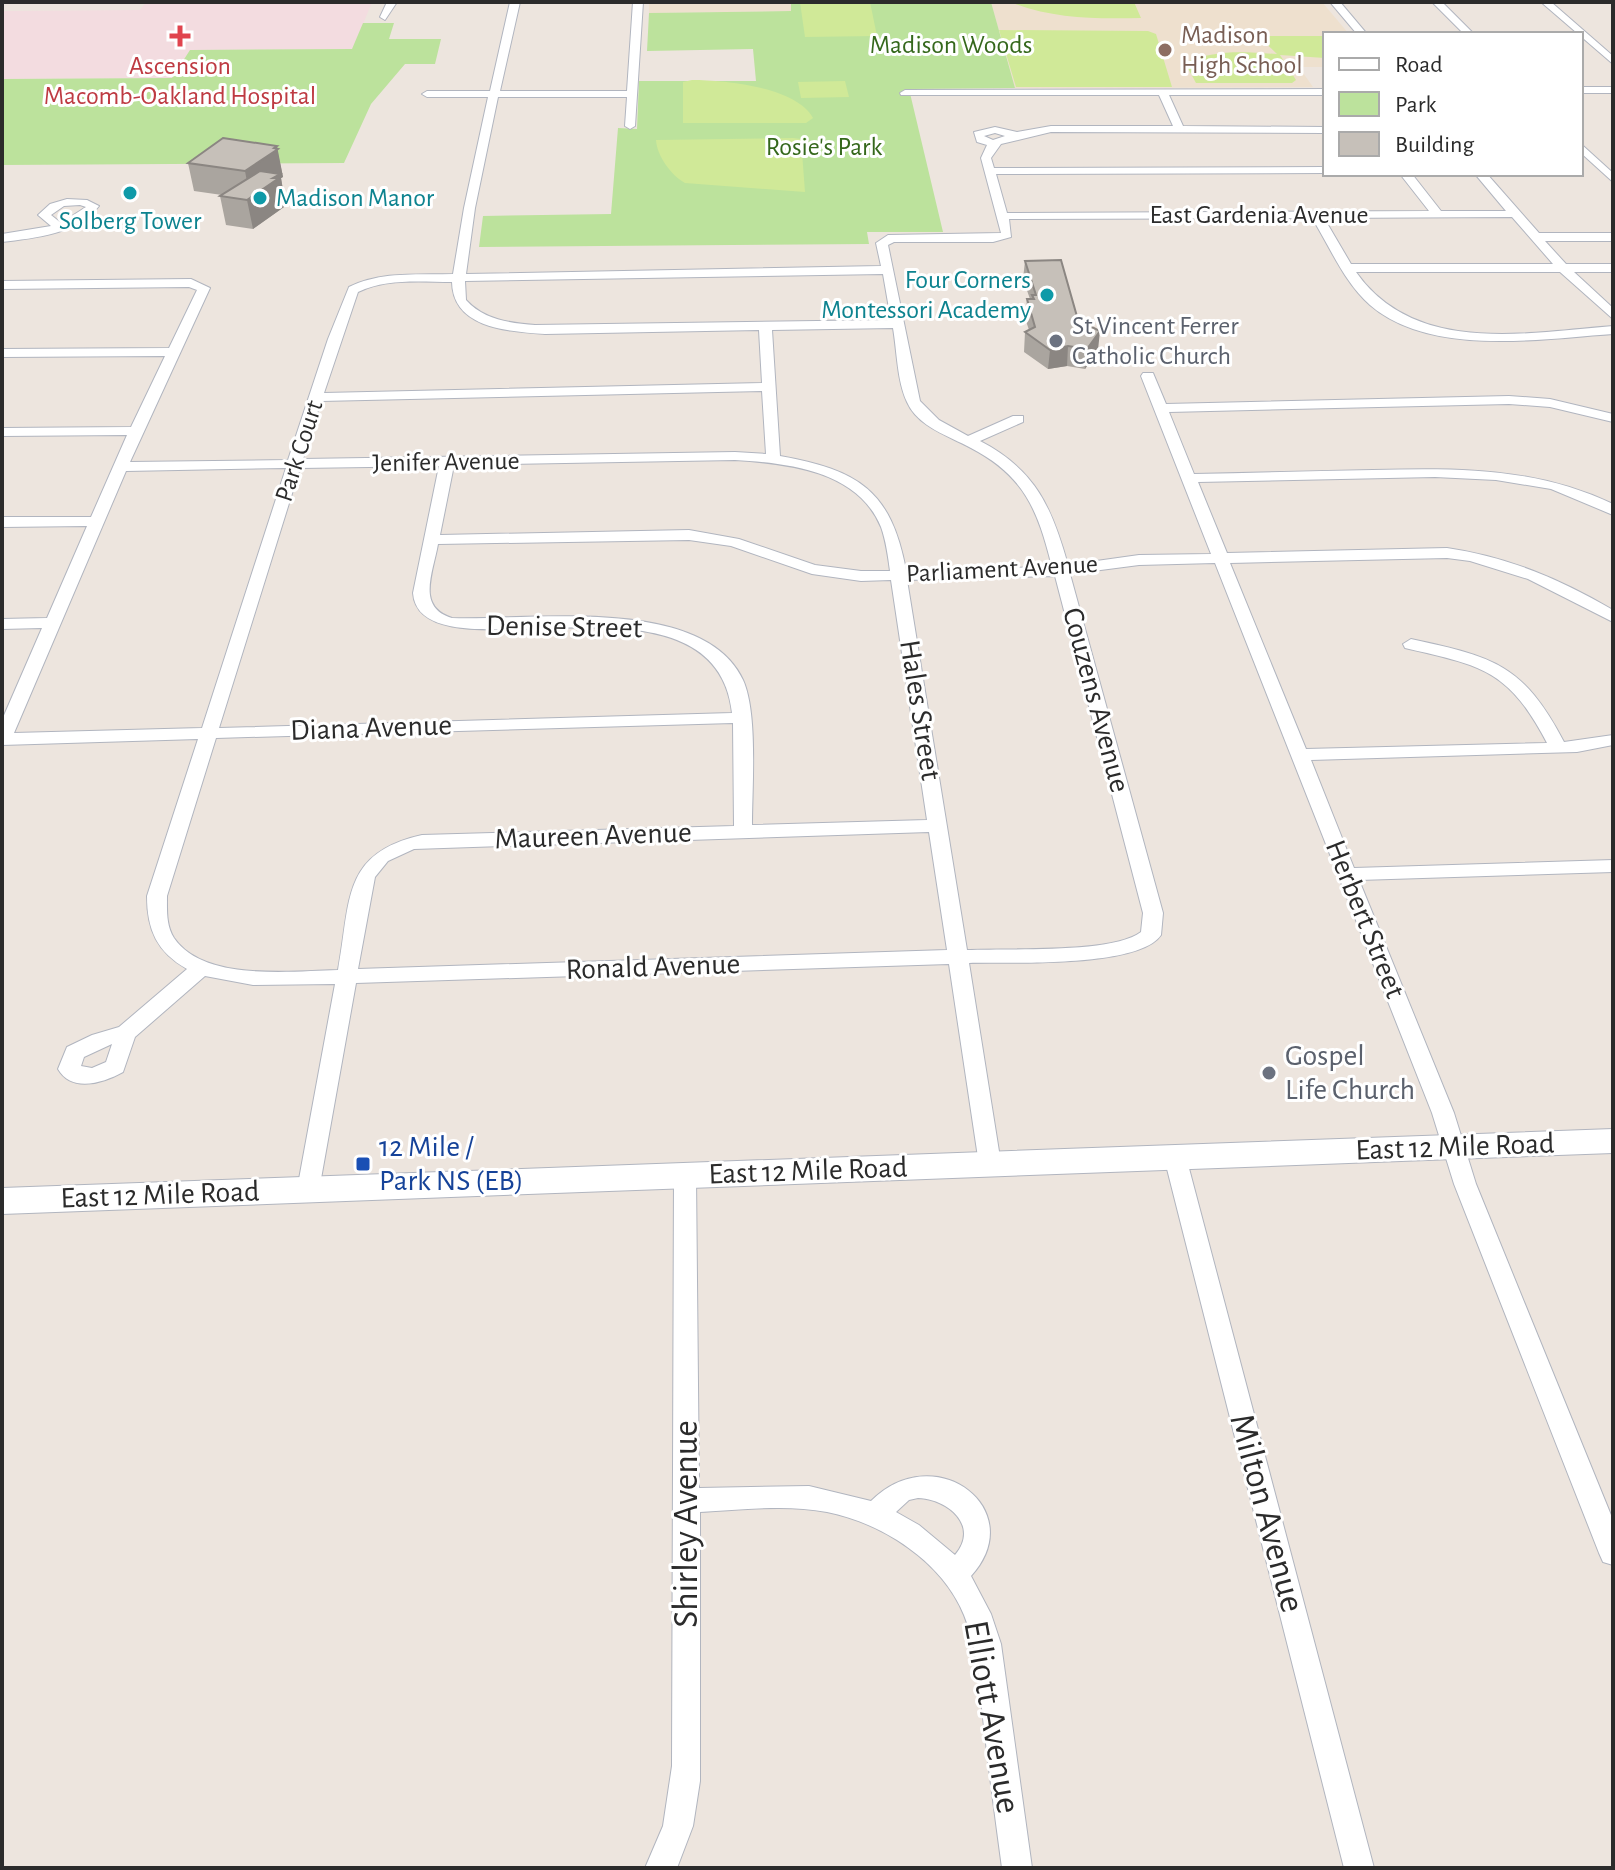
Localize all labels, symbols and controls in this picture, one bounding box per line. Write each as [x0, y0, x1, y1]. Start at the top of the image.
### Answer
place label: Madison High School [1181, 22, 1303, 78]
marker: Ascension Macomb-Oakland Hospital [169, 25, 191, 47]
park label: Madison Woods [870, 32, 1032, 58]
legend [1323, 32, 1583, 176]
marker: Madison High School [1156, 41, 1174, 59]
place label: Ascension Macomb-Oakland Hospital [44, 53, 316, 109]
text: Road [1395, 53, 1443, 77]
text: Park [1395, 93, 1436, 117]
text: Building [1395, 133, 1474, 157]
park label: Rosie's Park [766, 134, 882, 160]
marker: Solberg Tower [121, 184, 139, 202]
place label: Madison Manor [276, 185, 435, 211]
marker: Madison Manor [251, 189, 269, 207]
street label: East Gardenia Avenue [1150, 202, 1368, 228]
place label: Solberg Tower [59, 208, 202, 234]
place label: Four Corners Montessori Academy [821, 267, 1031, 323]
marker: Four Corners Montessori Academy [1038, 286, 1056, 304]
place label: St Vincent Ferrer Catholic Church [1072, 313, 1239, 369]
marker: St Vincent Ferrer Catholic Church [1047, 332, 1065, 350]
street label: Park Court [270, 397, 328, 505]
street label: Jenifer Avenue [372, 448, 520, 476]
street label: Parliament Avenue [905, 551, 1099, 587]
street label: Couzens Avenue [1057, 604, 1135, 796]
street label: Denise Street [486, 611, 643, 643]
street label: Hales Street [894, 638, 946, 783]
street label: Diana Avenue [290, 710, 452, 746]
street label: Maureen Avenue [494, 818, 692, 854]
street label: Herbert Street [1320, 836, 1410, 1003]
street label: Ronald Avenue [565, 949, 741, 985]
place label: Gospel Life Church [1285, 1041, 1415, 1105]
marker: Gospel Life Church [1260, 1064, 1278, 1082]
street label: East 12 Mile Road [1355, 1129, 1555, 1165]
place label: 12 Mile / Park NS (EB) [379, 1132, 524, 1196]
street label: East 12 Mile Road [708, 1153, 908, 1189]
marker: 12 Mile / Park NS (EB) [354, 1155, 372, 1173]
street label: East 12 Mile Road [60, 1177, 260, 1213]
street label: Milton Avenue [1223, 1410, 1311, 1616]
street label: Shirley Avenue [668, 1420, 704, 1628]
street label: Elliott Avenue [957, 1618, 1027, 1816]

